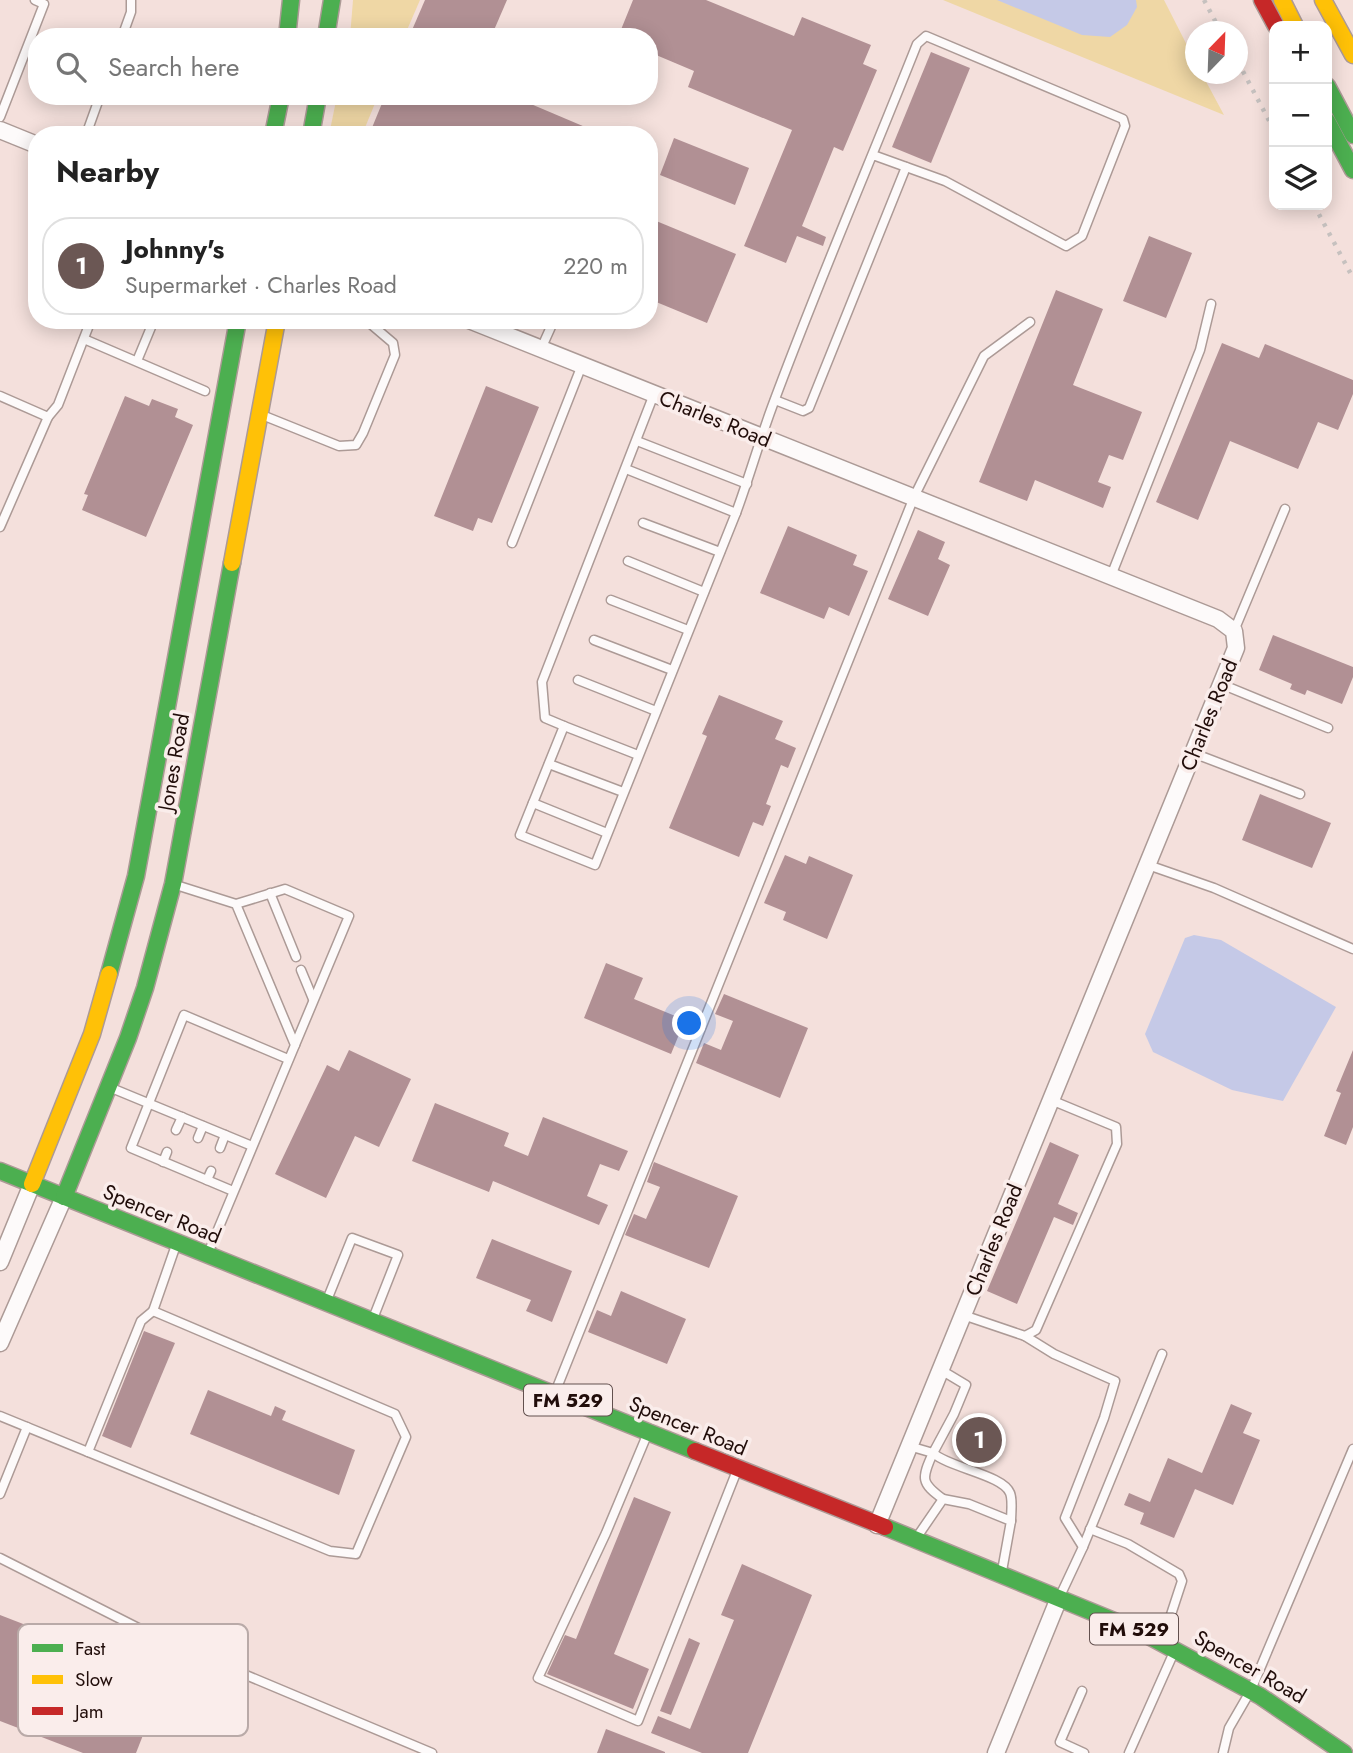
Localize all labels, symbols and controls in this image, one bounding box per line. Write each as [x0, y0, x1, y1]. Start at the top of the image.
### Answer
north arrow [1185, 21, 1248, 84]
map controls [1269, 21, 1332, 210]
button: + [1269, 21, 1332, 84]
search box [28, 28, 658, 105]
icon: search [52, 48, 90, 86]
text: Search here [108, 48, 240, 86]
button: − [1269, 84, 1332, 147]
button: layers [1269, 147, 1332, 210]
text: Nearby [56, 150, 159, 193]
text: Johnny's [125, 230, 224, 268]
text: 1 [75, 249, 87, 283]
text: 220 m [563, 249, 628, 283]
text: Supermarket · Charles Road [125, 268, 397, 302]
street label: Charles Road [654, 383, 776, 455]
street label: Charles Road [1173, 654, 1245, 776]
street label: Jones Road [150, 711, 197, 816]
your location [672, 1006, 706, 1040]
street label: Spencer Road [98, 1177, 226, 1251]
street label: Charles Road [958, 1179, 1030, 1301]
road number: FM 529 [524, 1384, 612, 1416]
street label: Spencer Road [624, 1389, 752, 1463]
pin: 1 [956, 1414, 1002, 1466]
road number: FM 529 [1090, 1614, 1178, 1644]
street label: Spencer Road [1188, 1623, 1312, 1711]
legend [18, 1624, 248, 1736]
text: Fast [75, 1635, 106, 1662]
text: Slow [75, 1666, 113, 1693]
text: Jam [72, 1698, 104, 1725]

